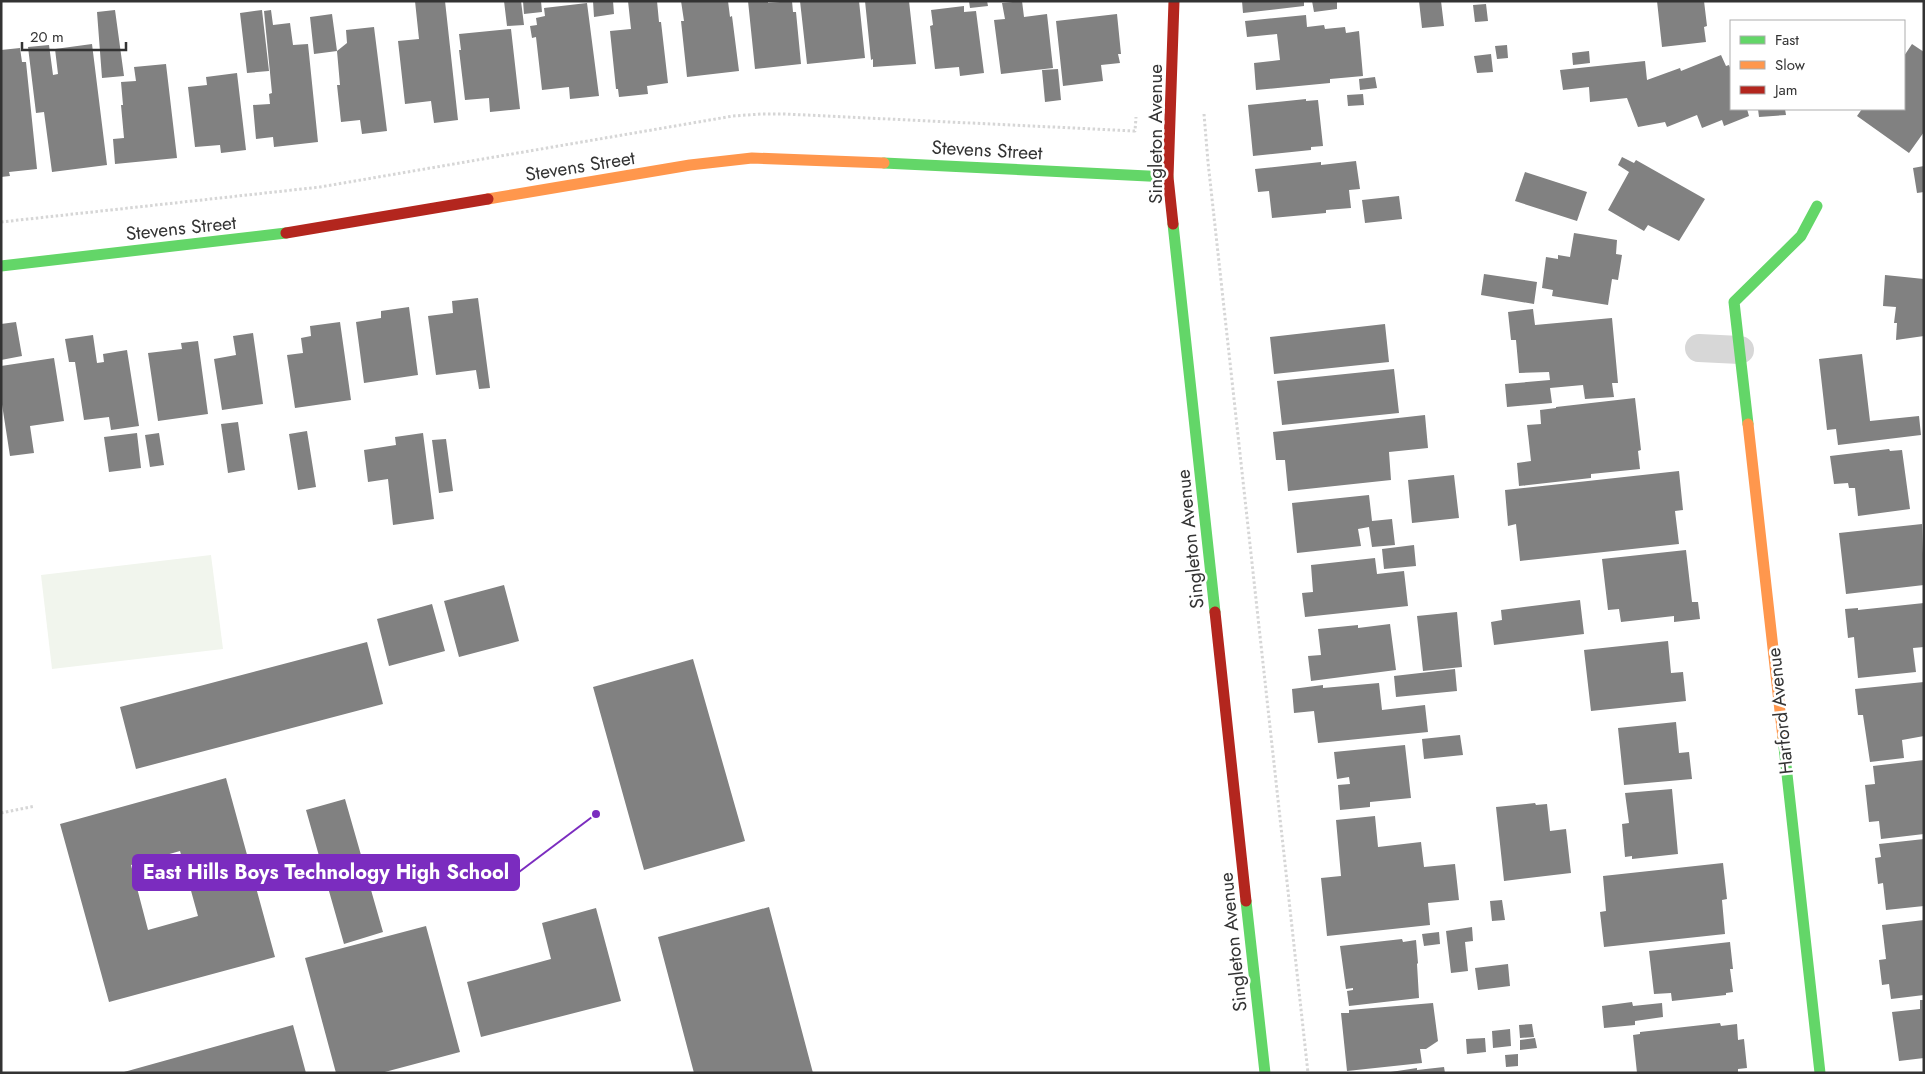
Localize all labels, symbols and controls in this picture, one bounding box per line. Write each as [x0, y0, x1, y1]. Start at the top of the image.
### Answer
scale bar [22, 20, 126, 52]
legend [1730, 20, 1905, 110]
text: 20 m [30, 26, 64, 48]
text: Fast [1775, 29, 1799, 51]
text: Slow [1775, 54, 1806, 76]
street label: Singleton Avenue [1142, 64, 1169, 204]
text: Jam [1773, 79, 1798, 101]
street label: Stevens Street [931, 134, 1044, 166]
street label: Stevens Street [523, 144, 637, 188]
street label: Stevens Street [124, 209, 238, 247]
street label: Singleton Avenue [1169, 468, 1211, 610]
street label: Harford Avenue [1760, 646, 1800, 776]
callout: East Hills Boys Technology High School [133, 855, 519, 890]
text: East Hills Boys Technology High School [143, 858, 509, 887]
street label: Singleton Avenue [1212, 871, 1254, 1013]

